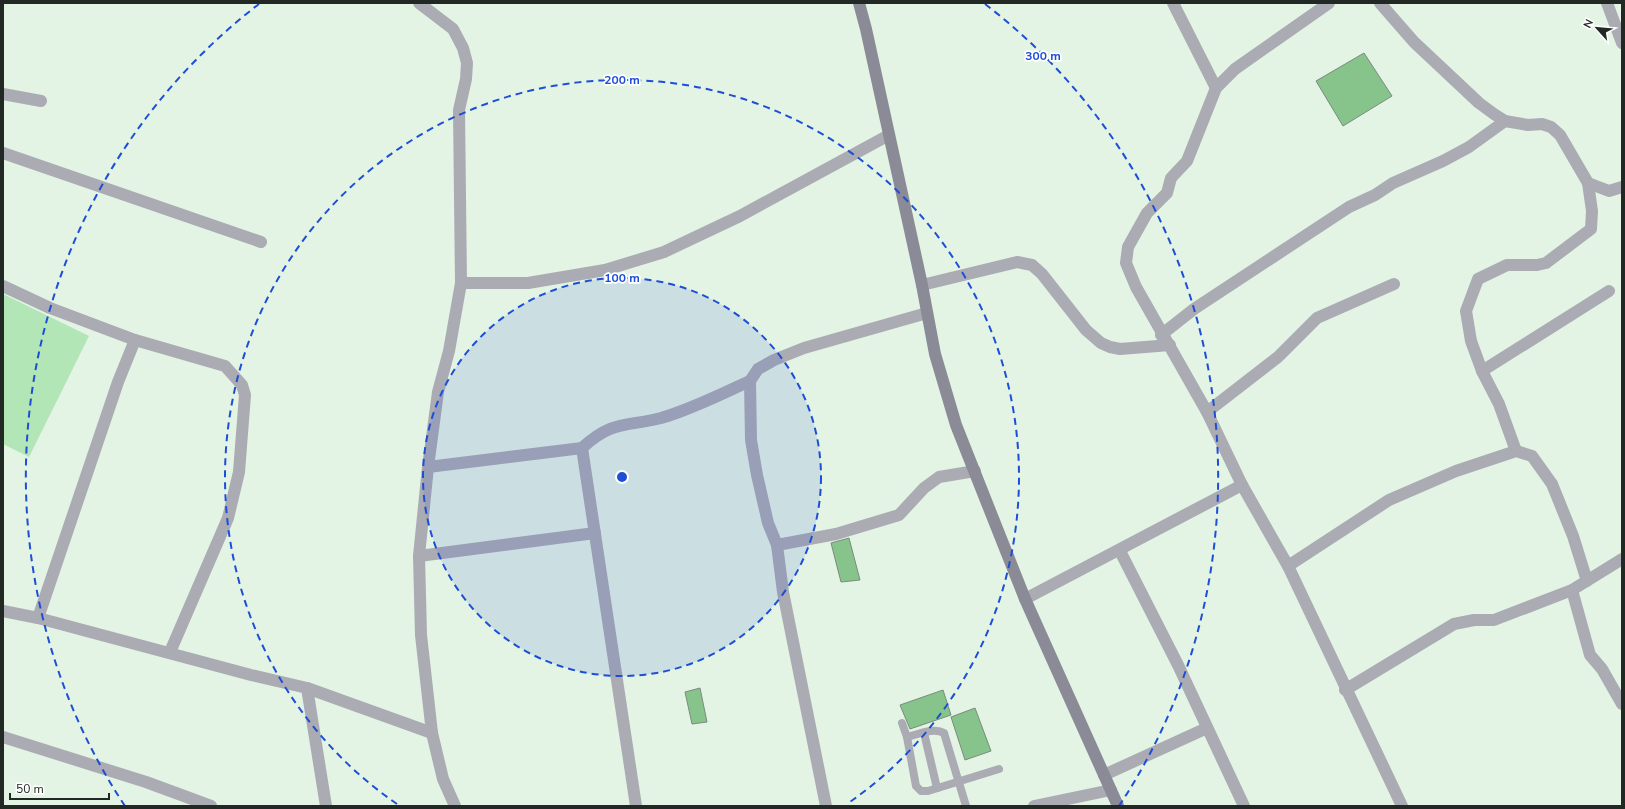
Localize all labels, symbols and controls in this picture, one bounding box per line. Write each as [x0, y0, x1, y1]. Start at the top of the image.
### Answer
north arrow [1577, 8, 1617, 48]
text: N [1580, 17, 1597, 31]
text: 300 m [1025, 48, 1061, 64]
text: 200 m [604, 72, 640, 88]
text: 100 m [604, 270, 640, 286]
centre of rings [615, 470, 629, 484]
scale bar [10, 775, 109, 801]
text: 50 m [16, 781, 44, 797]

